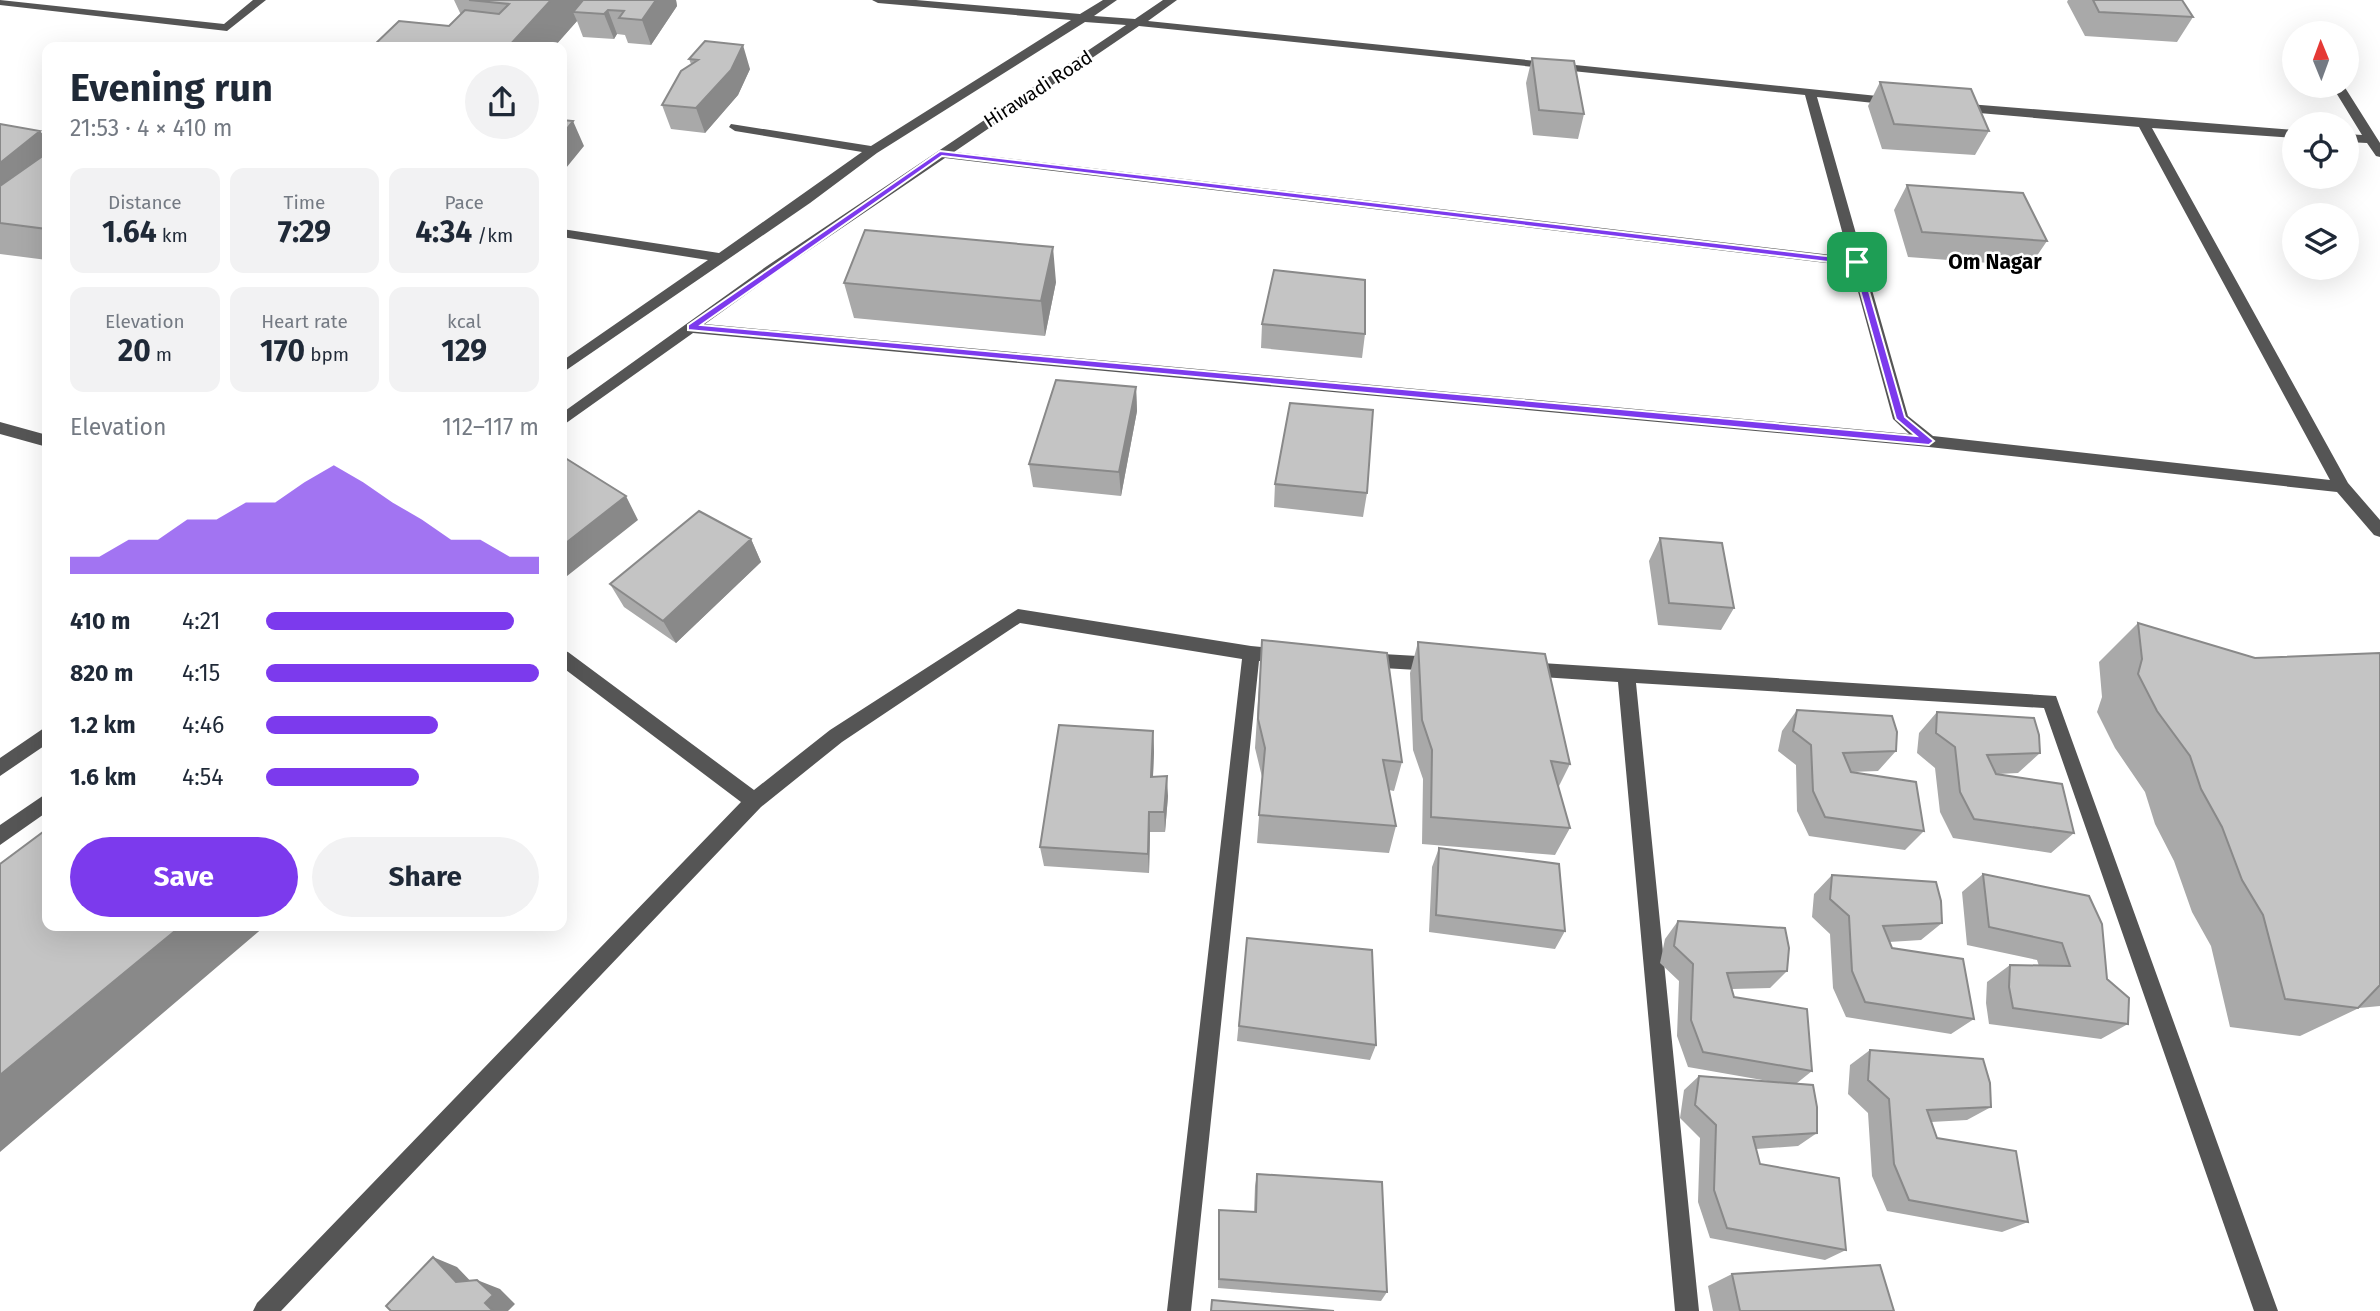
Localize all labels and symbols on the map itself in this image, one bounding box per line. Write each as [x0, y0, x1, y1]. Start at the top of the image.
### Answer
north arrow [2282, 21, 2359, 98]
street label: Hirawadi Road [980, 45, 1096, 133]
pin [1827, 232, 1887, 292]
district label: Om Nagar [1948, 249, 2042, 275]

